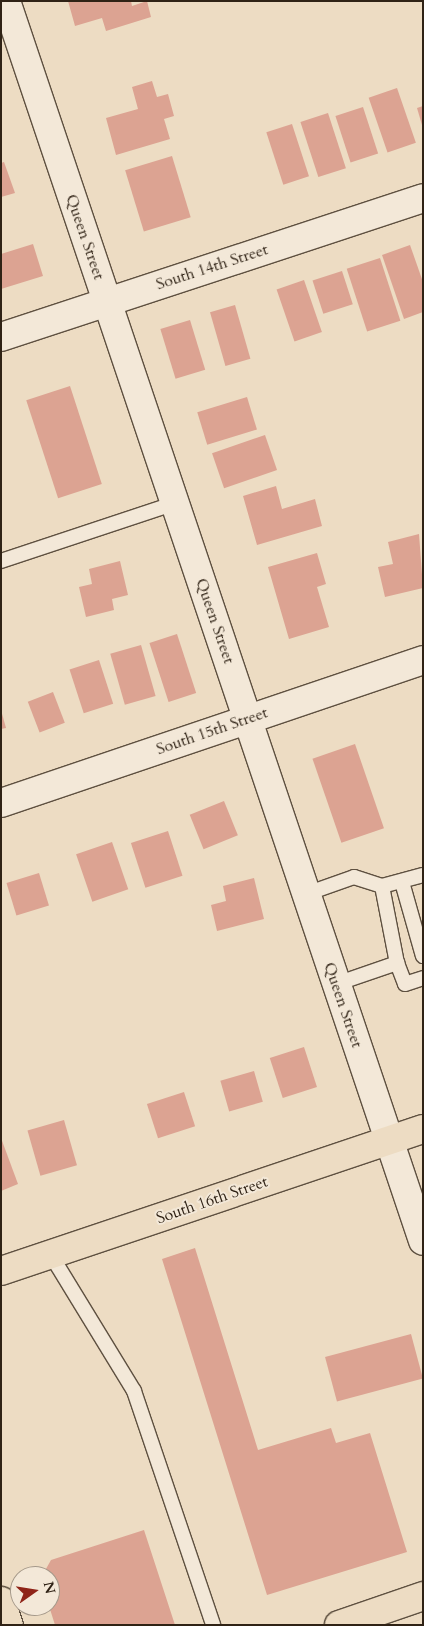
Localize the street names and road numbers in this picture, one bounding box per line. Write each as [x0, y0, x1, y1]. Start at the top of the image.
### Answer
street label: Queen Street [61, 192, 109, 282]
street label: South 14th Street [154, 240, 270, 294]
street label: Queen Street [191, 576, 239, 666]
street label: South 15th Street [154, 703, 270, 759]
street label: Queen Street [319, 960, 367, 1050]
street label: South 16th Street [154, 1172, 270, 1228]

